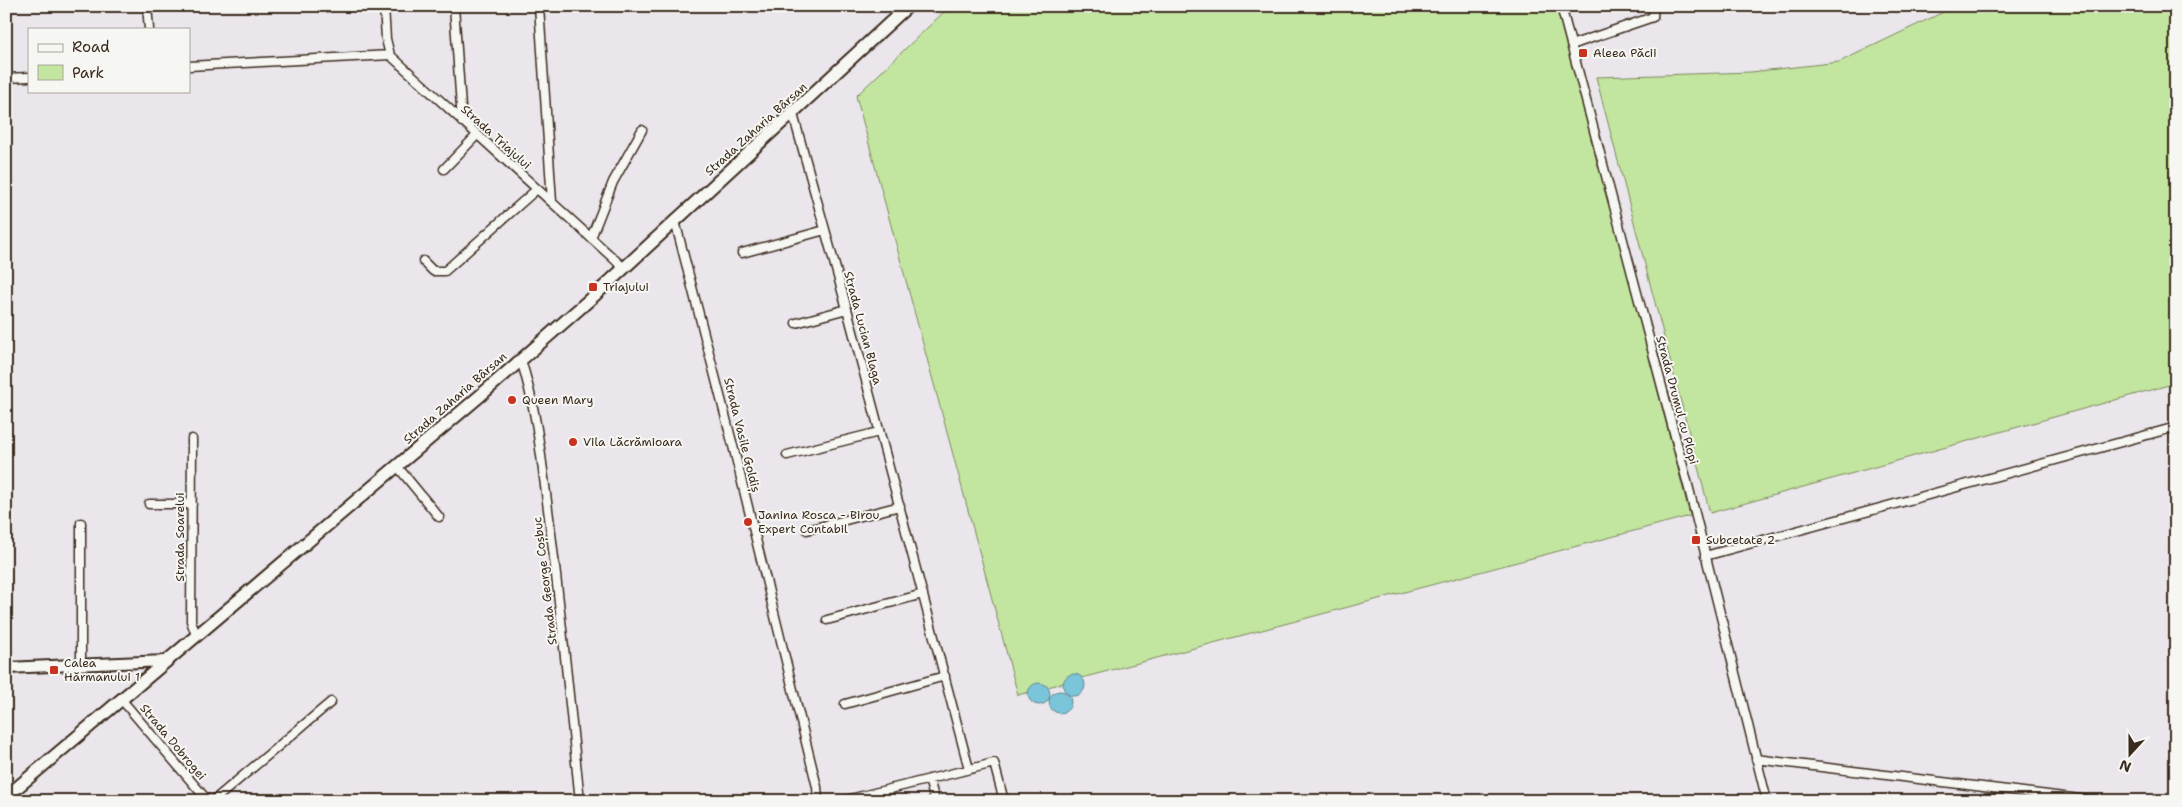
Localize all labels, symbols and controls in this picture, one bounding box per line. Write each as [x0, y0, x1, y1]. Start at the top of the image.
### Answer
legend [28, 28, 190, 92]
text: Road [72, 37, 110, 57]
place label: Aleea Păcii [1593, 45, 1657, 61]
marker: Aleea Păcii [1577, 47, 1589, 59]
text: Park [72, 63, 104, 83]
street label: Strada Zaharia Bârsan [701, 79, 811, 179]
street label: Strada Triajului [458, 101, 534, 173]
street label: Strada Lucian Blaga [840, 269, 886, 387]
place label: Triajului [603, 279, 649, 295]
marker: Triajului [587, 281, 599, 293]
street label: Strada Drumul cu Plopi [1652, 334, 1702, 466]
street label: Strada Zaharia Bârsan [400, 349, 510, 447]
street label: Strada Vasile Goldiș [720, 376, 764, 494]
place label: Queen Mary [522, 392, 593, 408]
marker: Queen Mary [506, 394, 518, 406]
place label: Vila Lăcrămioara [583, 434, 682, 450]
marker: Vila Lăcrămioara [567, 436, 579, 448]
street label: Strada Soarelui [172, 492, 188, 582]
place label: Janina Rosca - Birou Expert Contabil [758, 507, 880, 537]
street label: Strada George Coșbuc [529, 516, 561, 646]
marker: Janina Rosca - Birou Expert Contabil [742, 516, 754, 528]
place label: Subcetate 2 [1706, 532, 1775, 548]
marker: Subcetate 2 [1690, 534, 1702, 546]
place label: Calea Hărmanului 1 [64, 655, 140, 685]
marker: Calea Hărmanului 1 [48, 664, 60, 676]
street label: Strada Dobrogei [136, 701, 210, 783]
north arrow [2104, 730, 2154, 780]
text: N [2117, 756, 2134, 777]

